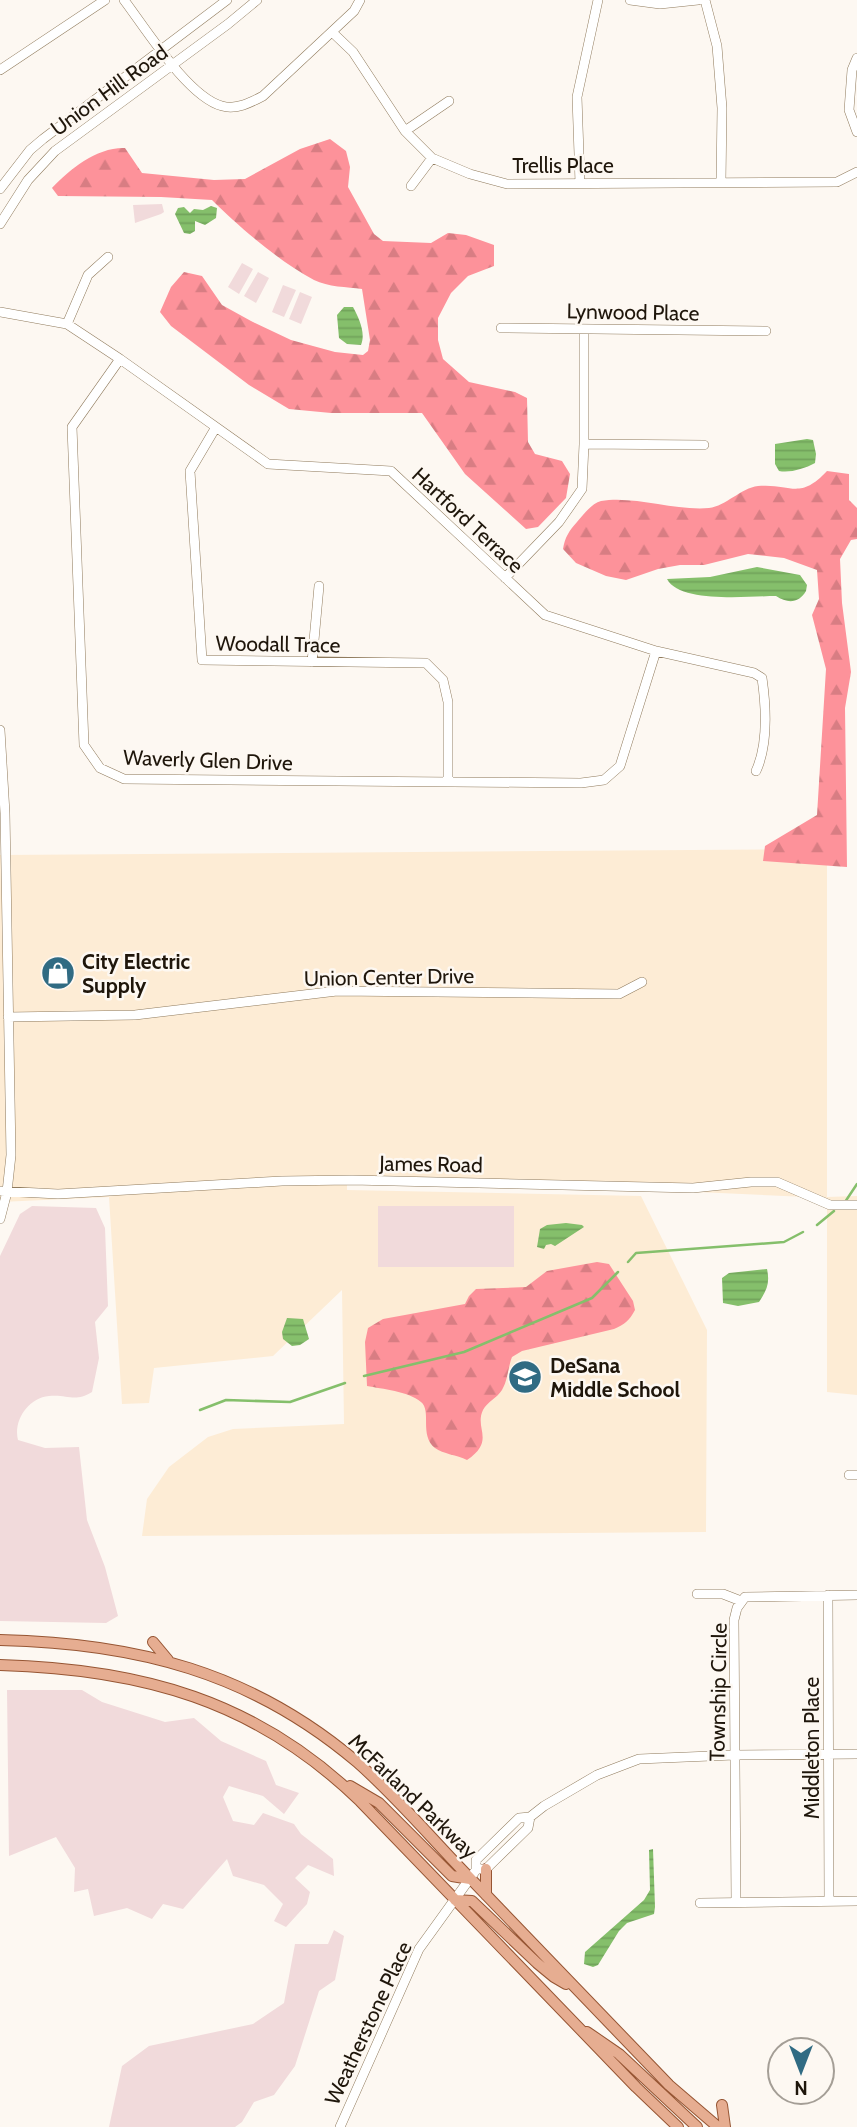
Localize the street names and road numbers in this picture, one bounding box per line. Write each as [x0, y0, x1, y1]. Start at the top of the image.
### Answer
street label: Union Hill Road [46, 39, 172, 141]
street label: Trellis Place [512, 153, 614, 178]
street label: Lynwood Place [566, 298, 700, 326]
street label: Hartford Terrace [407, 462, 529, 578]
street label: Woodall Trace [216, 630, 341, 658]
street label: Waverly Glen Drive [123, 745, 293, 775]
street label: Union Center Drive [304, 963, 475, 991]
street label: James Road [378, 1151, 483, 1177]
street label: Township Circle [704, 1622, 732, 1761]
street label: Middleton Place [799, 1677, 824, 1819]
street label: McFarland Parkway [344, 1728, 483, 1864]
street label: Weatherstone Place [319, 1937, 417, 2109]

